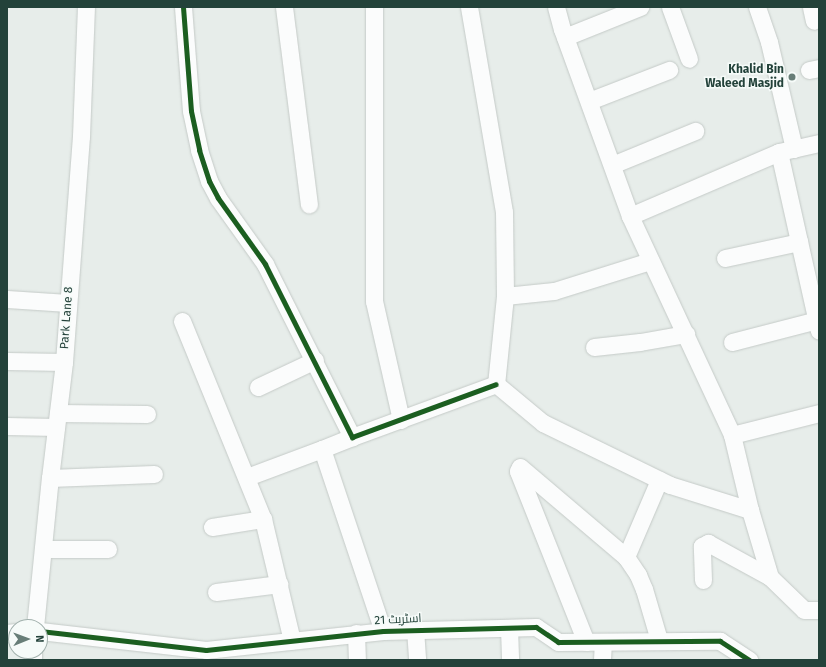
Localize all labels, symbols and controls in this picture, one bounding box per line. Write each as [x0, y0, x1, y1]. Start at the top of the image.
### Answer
place label: Khalid Bin Waleed Masjid [705, 63, 784, 91]
marker: Khalid Bin Waleed Masjid [787, 72, 797, 82]
street label: Park Lane 8 [58, 286, 76, 350]
street label: اسٹریٹ 21 [374, 612, 422, 628]
north arrow [8, 619, 48, 659]
text: N [33, 635, 46, 643]

